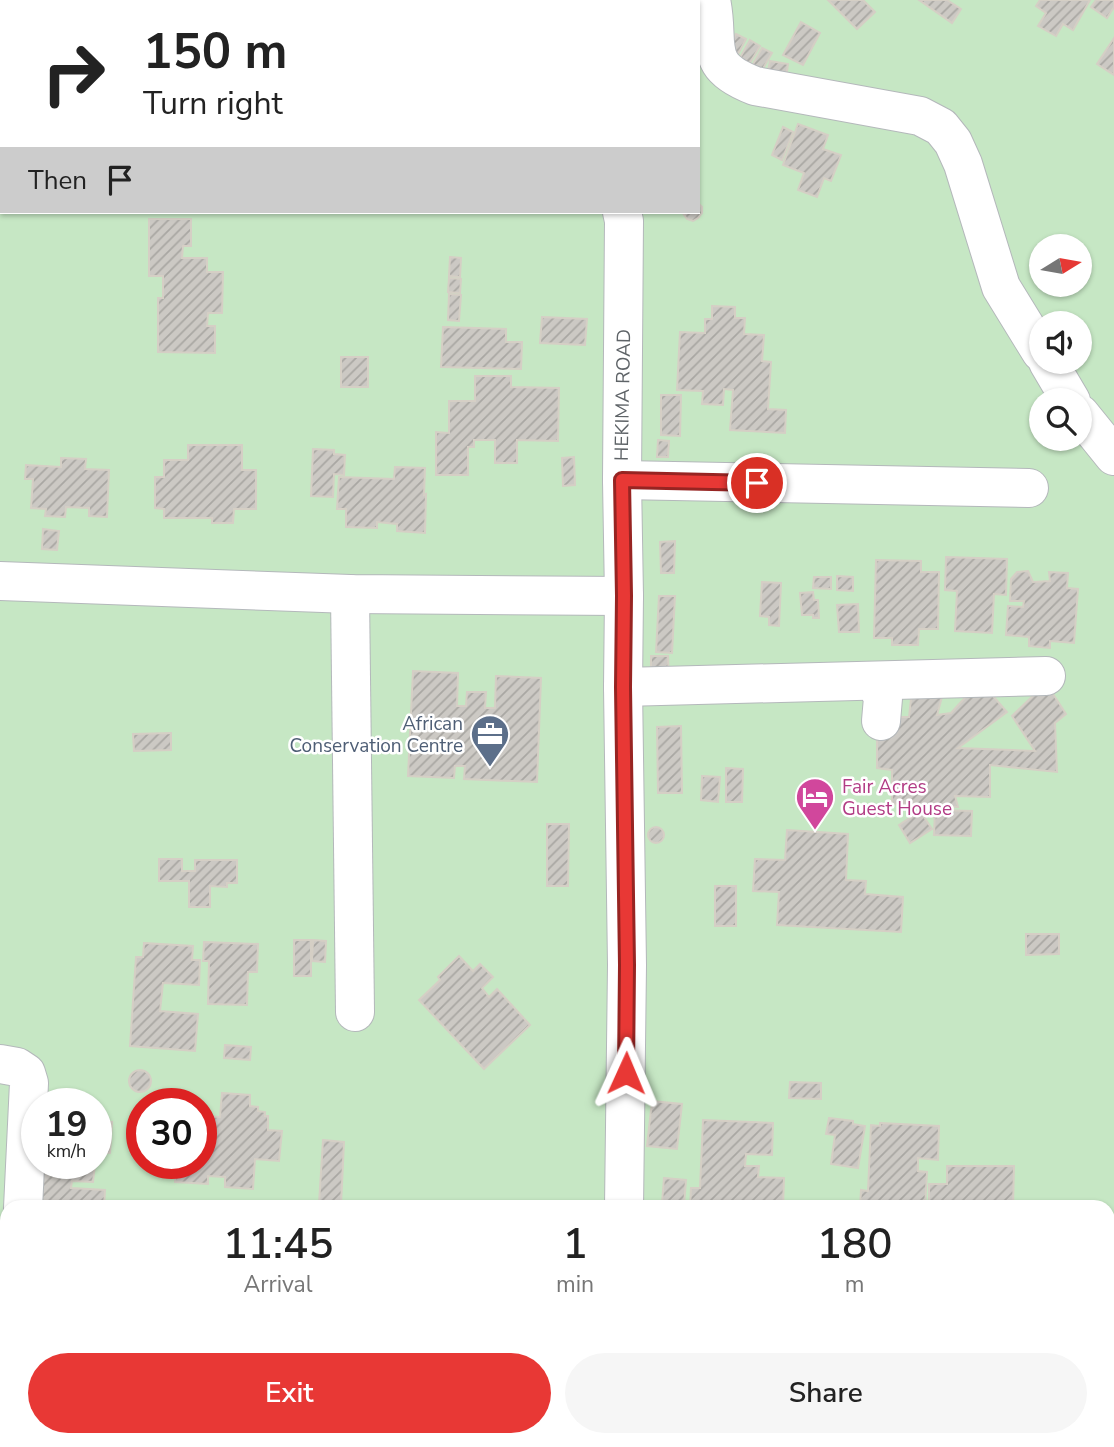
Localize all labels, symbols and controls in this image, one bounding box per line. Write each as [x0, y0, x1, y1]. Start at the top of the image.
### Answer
text: 150 m [143, 18, 287, 85]
icon: right [28, 28, 119, 119]
text: Turn right [143, 82, 283, 125]
icon: arrive [101, 161, 139, 199]
text: Then [28, 163, 87, 198]
north arrow [1029, 234, 1092, 298]
map controls [1029, 234, 1092, 451]
button: sound [1029, 311, 1092, 374]
street label: HEKIMA ROAD [609, 329, 637, 461]
button: search [1029, 388, 1092, 451]
pin [727, 453, 787, 513]
icon: arrive [738, 464, 776, 502]
place label: African Conservation Centre [289, 711, 463, 759]
office icon: African Conservation Centre [469, 713, 511, 768]
place label: Fair Acres Guest House [842, 774, 952, 822]
hotel icon: Fair Acres Guest House [794, 776, 836, 831]
position arrow [589, 1036, 663, 1110]
speed limit sign: 30 [126, 1088, 217, 1179]
text: 19 [45, 1101, 88, 1148]
text: km/h [47, 1139, 86, 1163]
text: 11:45 [223, 1216, 333, 1273]
text: 1 [562, 1216, 588, 1273]
text: 180 [817, 1216, 892, 1273]
text: Arrival [243, 1269, 313, 1300]
text: min [556, 1269, 594, 1300]
text: m [845, 1269, 864, 1300]
button: Exit [28, 1353, 551, 1433]
button: Share [565, 1353, 1087, 1433]

